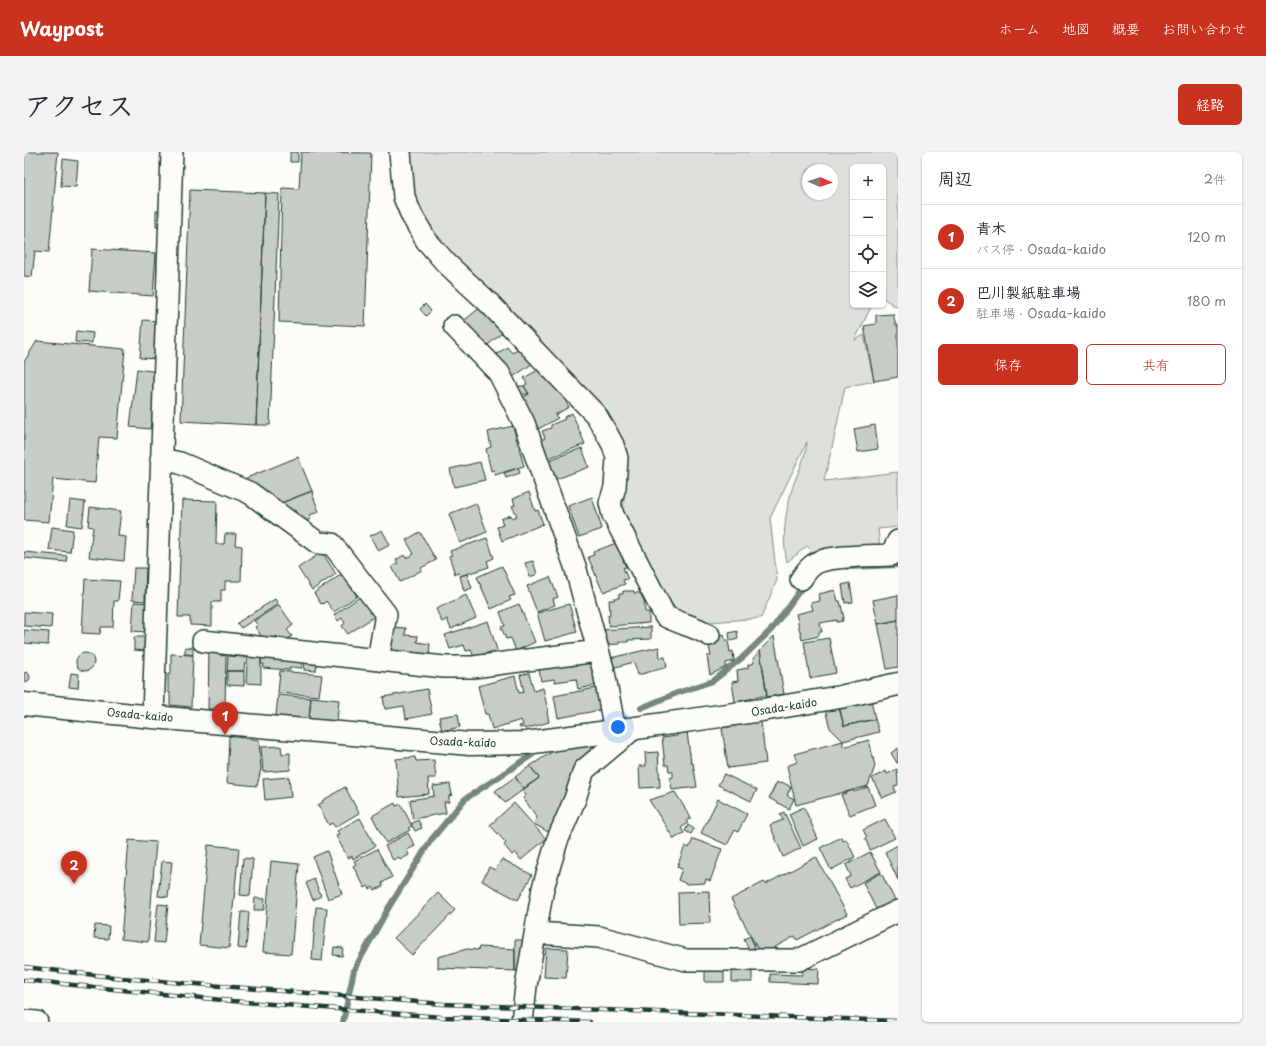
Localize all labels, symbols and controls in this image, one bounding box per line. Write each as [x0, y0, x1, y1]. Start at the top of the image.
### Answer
text: Waypost [20, 14, 104, 42]
text: ホーム [999, 18, 1040, 39]
text: 地図 [1062, 18, 1090, 39]
text: 概要 [1112, 18, 1140, 39]
text: お問い合わせ [1162, 18, 1246, 39]
text: アクセス [24, 83, 134, 126]
button: 経路 [1178, 84, 1242, 125]
north arrow [802, 164, 838, 200]
map controls [850, 164, 886, 308]
button: + [850, 164, 886, 200]
text: 周辺 [938, 165, 972, 191]
text: 2件 [1204, 169, 1226, 188]
button: − [850, 200, 886, 236]
text: 青木 [976, 216, 1006, 239]
text: 1 [948, 227, 954, 246]
text: 120 m [1187, 227, 1226, 246]
button: locate [850, 236, 886, 272]
text: バス停 · Osada-kaido [976, 239, 1106, 258]
button: layers [850, 272, 886, 308]
text: 巴川製紙駐車場 [976, 280, 1081, 303]
text: 2 [946, 291, 956, 310]
text: 180 m [1187, 291, 1226, 310]
text: 駐車場 · Osada-kaido [976, 303, 1106, 322]
button: 保存 [938, 344, 1078, 385]
button: 共有 [1086, 344, 1226, 385]
street label: Osada-kaido [750, 693, 818, 720]
pin: 1 [212, 702, 238, 735]
street label: Osada-kaido [106, 703, 174, 726]
your location [608, 717, 628, 737]
street label: Osada-kaido [429, 732, 497, 751]
pin: 2 [61, 851, 87, 884]

